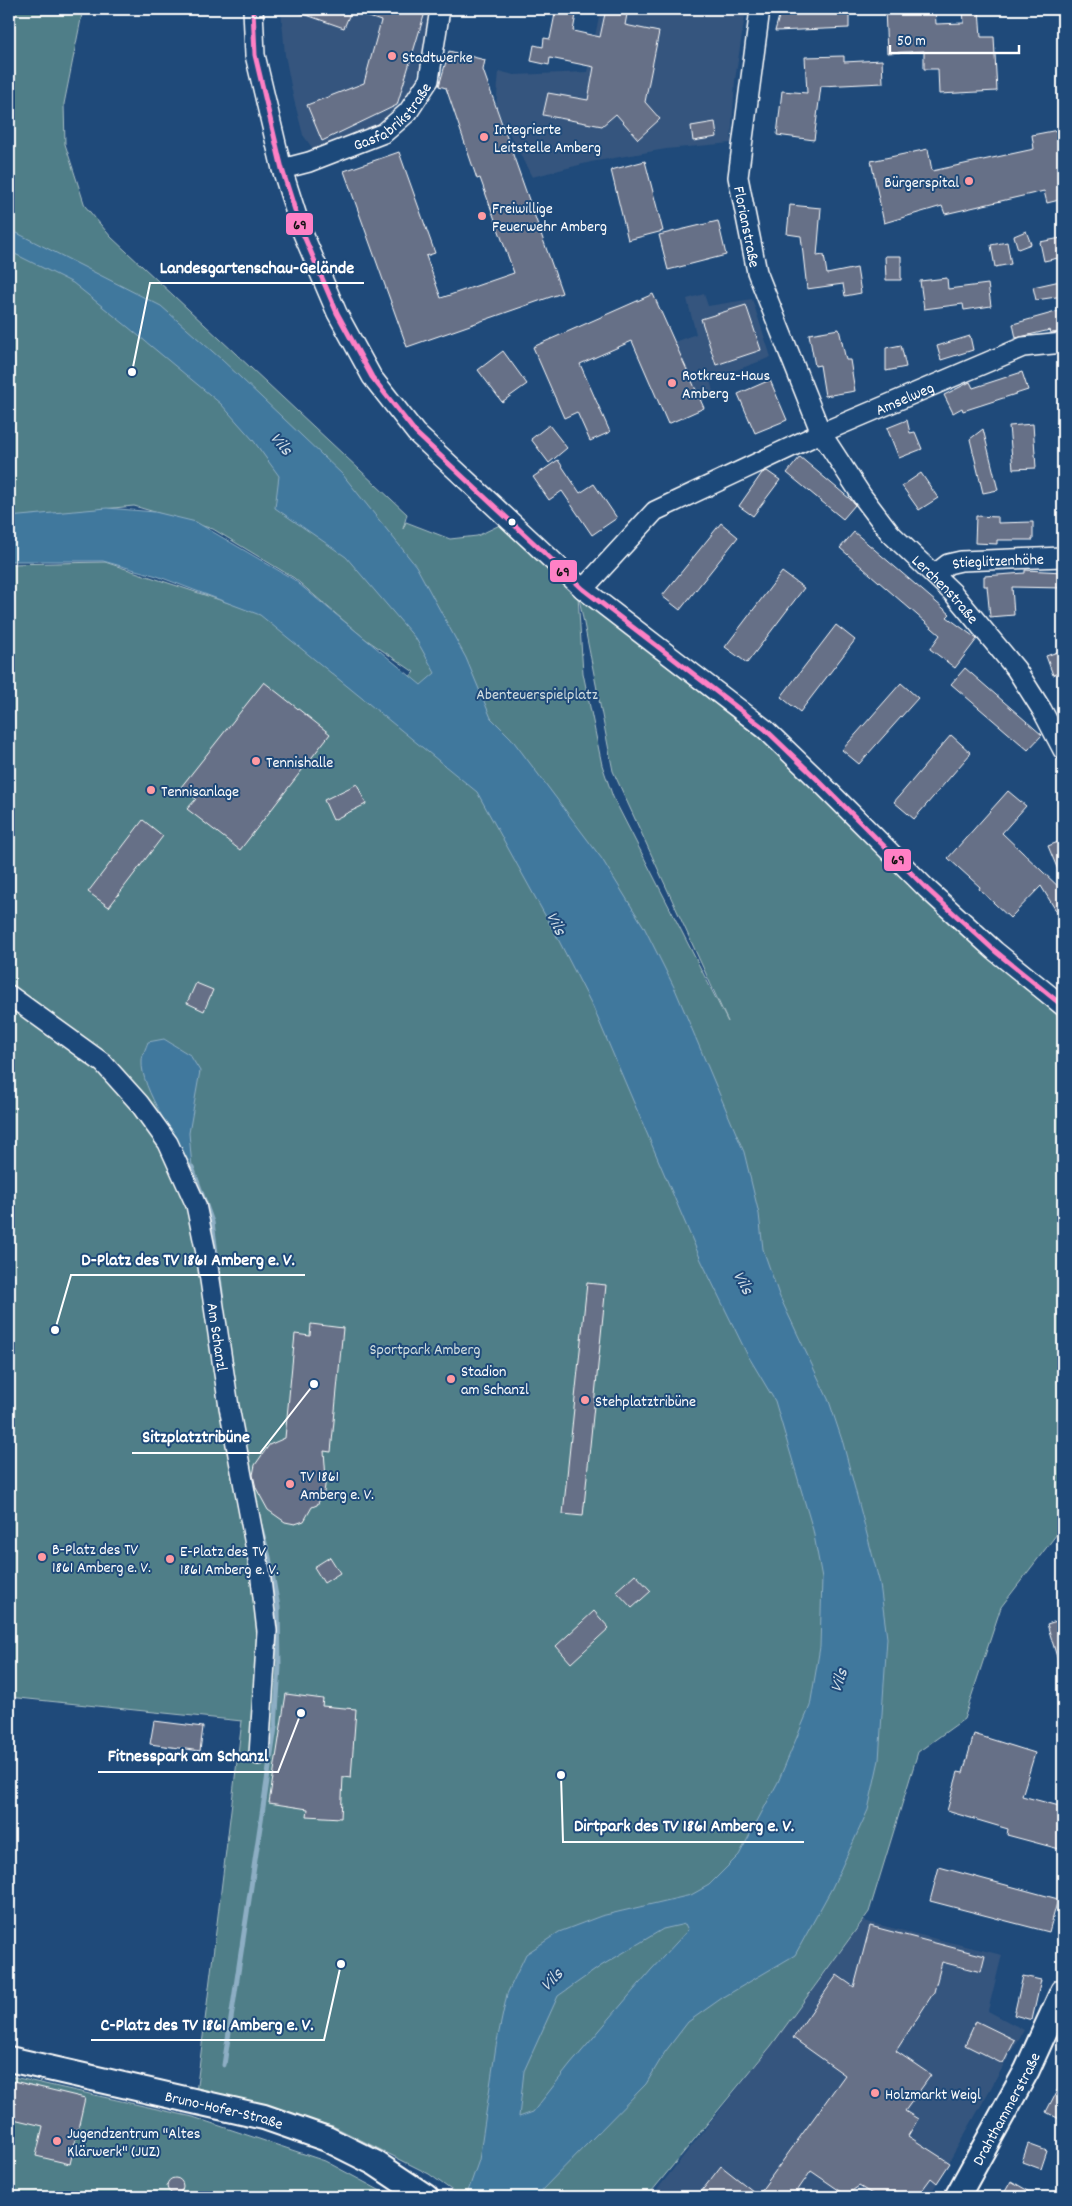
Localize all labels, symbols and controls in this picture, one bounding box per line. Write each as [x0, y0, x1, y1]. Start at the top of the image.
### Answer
scale bar [890, 22, 1018, 54]
text: 50 m [897, 31, 926, 53]
place label: Stadtwerke [402, 47, 473, 70]
marker: Stadtwerke [386, 50, 398, 62]
street label: Gasfabrikstraße [350, 79, 438, 158]
place label: Integrierte Leitstelle Amberg [494, 119, 601, 160]
marker: Integrierte Leitstelle Amberg [478, 131, 490, 143]
place label: Bürgerspital [884, 172, 959, 195]
marker: Bürgerspital [963, 175, 975, 187]
street label: Florianstraße [726, 184, 765, 270]
place label: Freiwillige Feuerwehr Amberg [492, 198, 607, 239]
marker: Freiwillige Feuerwehr Amberg [476, 210, 488, 222]
line badge: 69 [285, 212, 314, 236]
text: 69 [293, 216, 307, 236]
callout: Landesgartenschau-Gelände [150, 250, 364, 283]
text: Landesgartenschau-Gelände [160, 257, 354, 282]
place label: Rotkreuz-Haus Amberg [682, 365, 770, 406]
marker: Rotkreuz-Haus Amberg [666, 377, 678, 389]
street label: Amselweg [872, 377, 938, 423]
water label: Vils [263, 427, 298, 462]
unlabelled marker [507, 517, 517, 527]
street label: Stieglitzenhöhe [950, 549, 1044, 577]
street label: Lerchenstraße [905, 550, 983, 630]
line badge: 69 [549, 559, 578, 583]
text: 69 [556, 563, 570, 583]
park label: Abenteuerspielplatz [476, 684, 598, 707]
place label: Tennishalle [266, 752, 333, 775]
marker: Tennishalle [250, 755, 262, 767]
place label: Tennisanlage [161, 781, 239, 804]
marker: Tennisanlage [145, 784, 157, 796]
line badge: 69 [883, 848, 912, 872]
text: 69 [891, 851, 905, 871]
water label: Vils [538, 908, 572, 941]
callout: D-Platz des TV 1861 Amberg e. V. [71, 1242, 305, 1275]
text: D-Platz des TV 1861 Amberg e. V. [81, 1249, 295, 1274]
water label: Vils [725, 1267, 759, 1300]
street label: Am Schanzl [200, 1301, 233, 1373]
park label: Sportpark Amberg [369, 1339, 481, 1362]
place label: Stadion am Schanzl [461, 1361, 529, 1402]
marker: Stadion am Schanzl [445, 1373, 457, 1385]
place label: Stehplatztribüne [595, 1391, 696, 1414]
marker: Stehplatztribüne [579, 1394, 591, 1406]
callout: Sitzplatztribüne [132, 1420, 260, 1453]
text: Sitzplatztribüne [142, 1426, 250, 1451]
place label: TV 1861 Amberg e. V. [300, 1466, 374, 1507]
marker: TV 1861 Amberg e. V. [284, 1478, 296, 1490]
place label: B-Platz des TV 1861 Amberg e. V. [52, 1539, 151, 1580]
place label: E-Platz des TV 1861 Amberg e. V. [180, 1541, 279, 1582]
marker: B-Platz des TV 1861 Amberg e. V. [36, 1551, 48, 1563]
marker: E-Platz des TV 1861 Amberg e. V. [164, 1553, 176, 1565]
water label: Vils [825, 1665, 856, 1696]
callout: Fitnesspark am Schanzl [98, 1739, 278, 1772]
text: Fitnesspark am Schanzl [108, 1745, 269, 1770]
callout: Dirtpark des TV 1861 Amberg e. V. [563, 1809, 804, 1842]
text: Dirtpark des TV 1861 Amberg e. V. [574, 1815, 794, 1840]
water label: Vils [536, 1963, 570, 1998]
callout: C-Platz des TV 1861 Amberg e. V. [91, 2007, 324, 2040]
text: C-Platz des TV 1861 Amberg e. V. [101, 2014, 313, 2039]
street label: Drahthammerstraße [968, 2049, 1048, 2170]
place label: Holzmarkt Weigl [885, 2084, 981, 2107]
street label: Bruno-Hofer-Straße [162, 2086, 286, 2137]
marker: Holzmarkt Weigl [869, 2087, 881, 2099]
place label: Jugendzentrum "Altes Klärwerk" (JUZ) [67, 2123, 201, 2164]
marker: Jugendzentrum "Altes Klärwerk" (JUZ) [51, 2135, 63, 2147]

